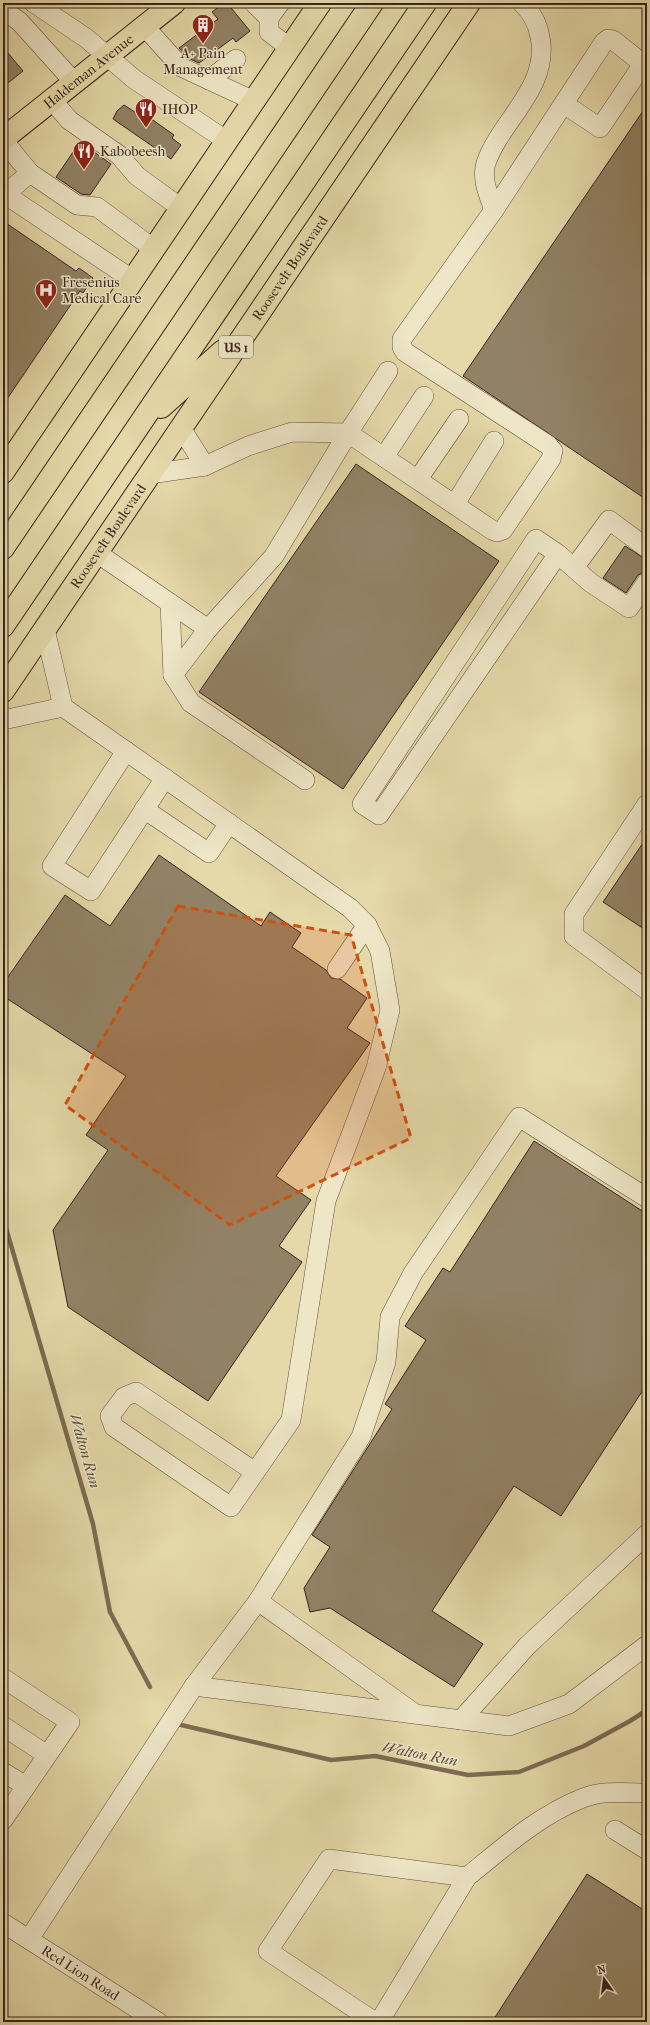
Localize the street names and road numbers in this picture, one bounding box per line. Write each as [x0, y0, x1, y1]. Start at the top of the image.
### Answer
street label: Haldeman Avenue [40, 30, 137, 112]
street label: Roosevelt Boulevard [248, 212, 331, 324]
road number: US 1 [219, 336, 253, 358]
street label: Roosevelt Boulevard [66, 480, 150, 592]
street label: Red Lion Road [38, 1941, 123, 2004]

